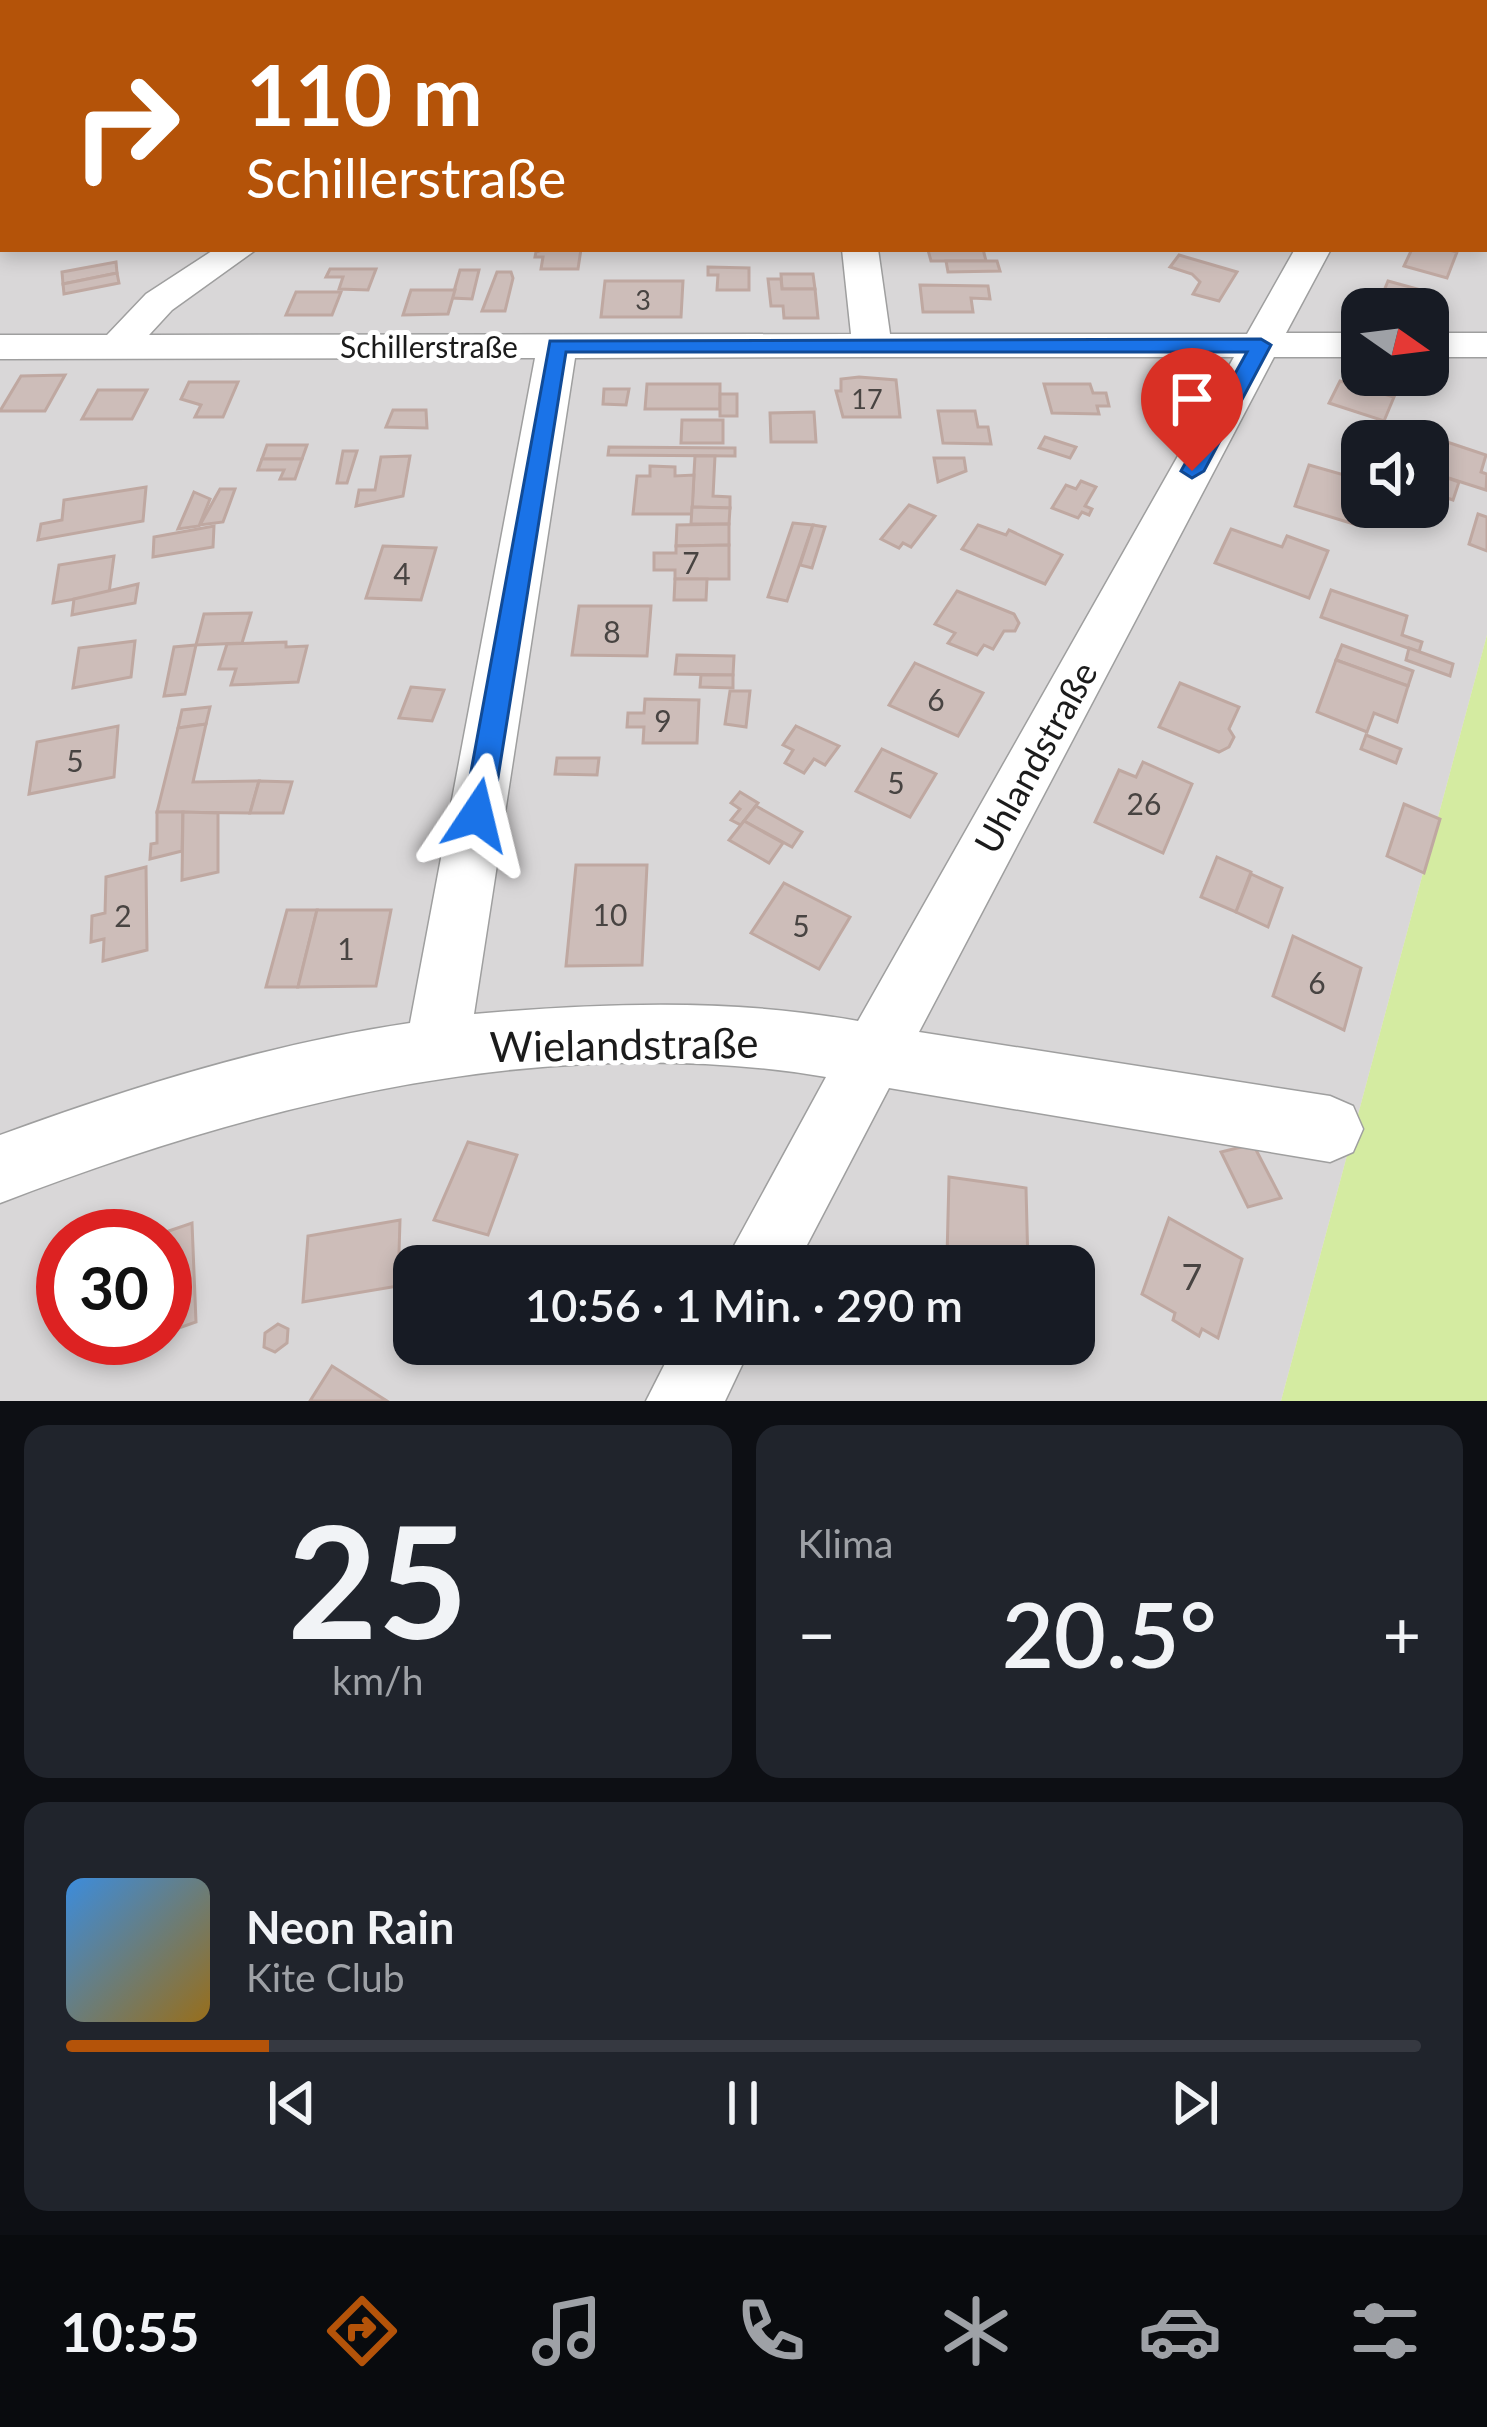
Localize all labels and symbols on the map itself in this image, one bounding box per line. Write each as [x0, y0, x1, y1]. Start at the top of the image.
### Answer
house number: 3 [635, 283, 651, 316]
north arrow [1341, 288, 1449, 396]
street label: Schillerstraße [340, 328, 518, 364]
pin [1141, 348, 1243, 471]
house number: 17 [851, 382, 883, 415]
house number: 7 [682, 544, 700, 580]
house number: 4 [393, 555, 411, 591]
house number: 8 [603, 613, 621, 649]
street label: Uhlandstraße [964, 654, 1106, 860]
house number: 6 [927, 681, 945, 717]
house number: 9 [654, 702, 672, 738]
house number: 5 [66, 742, 84, 778]
position arrow [414, 752, 540, 878]
house number: 5 [887, 764, 905, 800]
house number: 26 [1127, 785, 1161, 821]
house number: 10 [593, 896, 627, 932]
house number: 2 [114, 897, 132, 933]
house number: 5 [792, 907, 810, 943]
house number: 1 [337, 930, 355, 966]
house number: 6 [1308, 964, 1326, 1000]
street label: Wielandstraße [489, 1017, 759, 1071]
speed limit sign: 30 [36, 1209, 192, 1365]
house number: 7 [1182, 1254, 1202, 1298]

